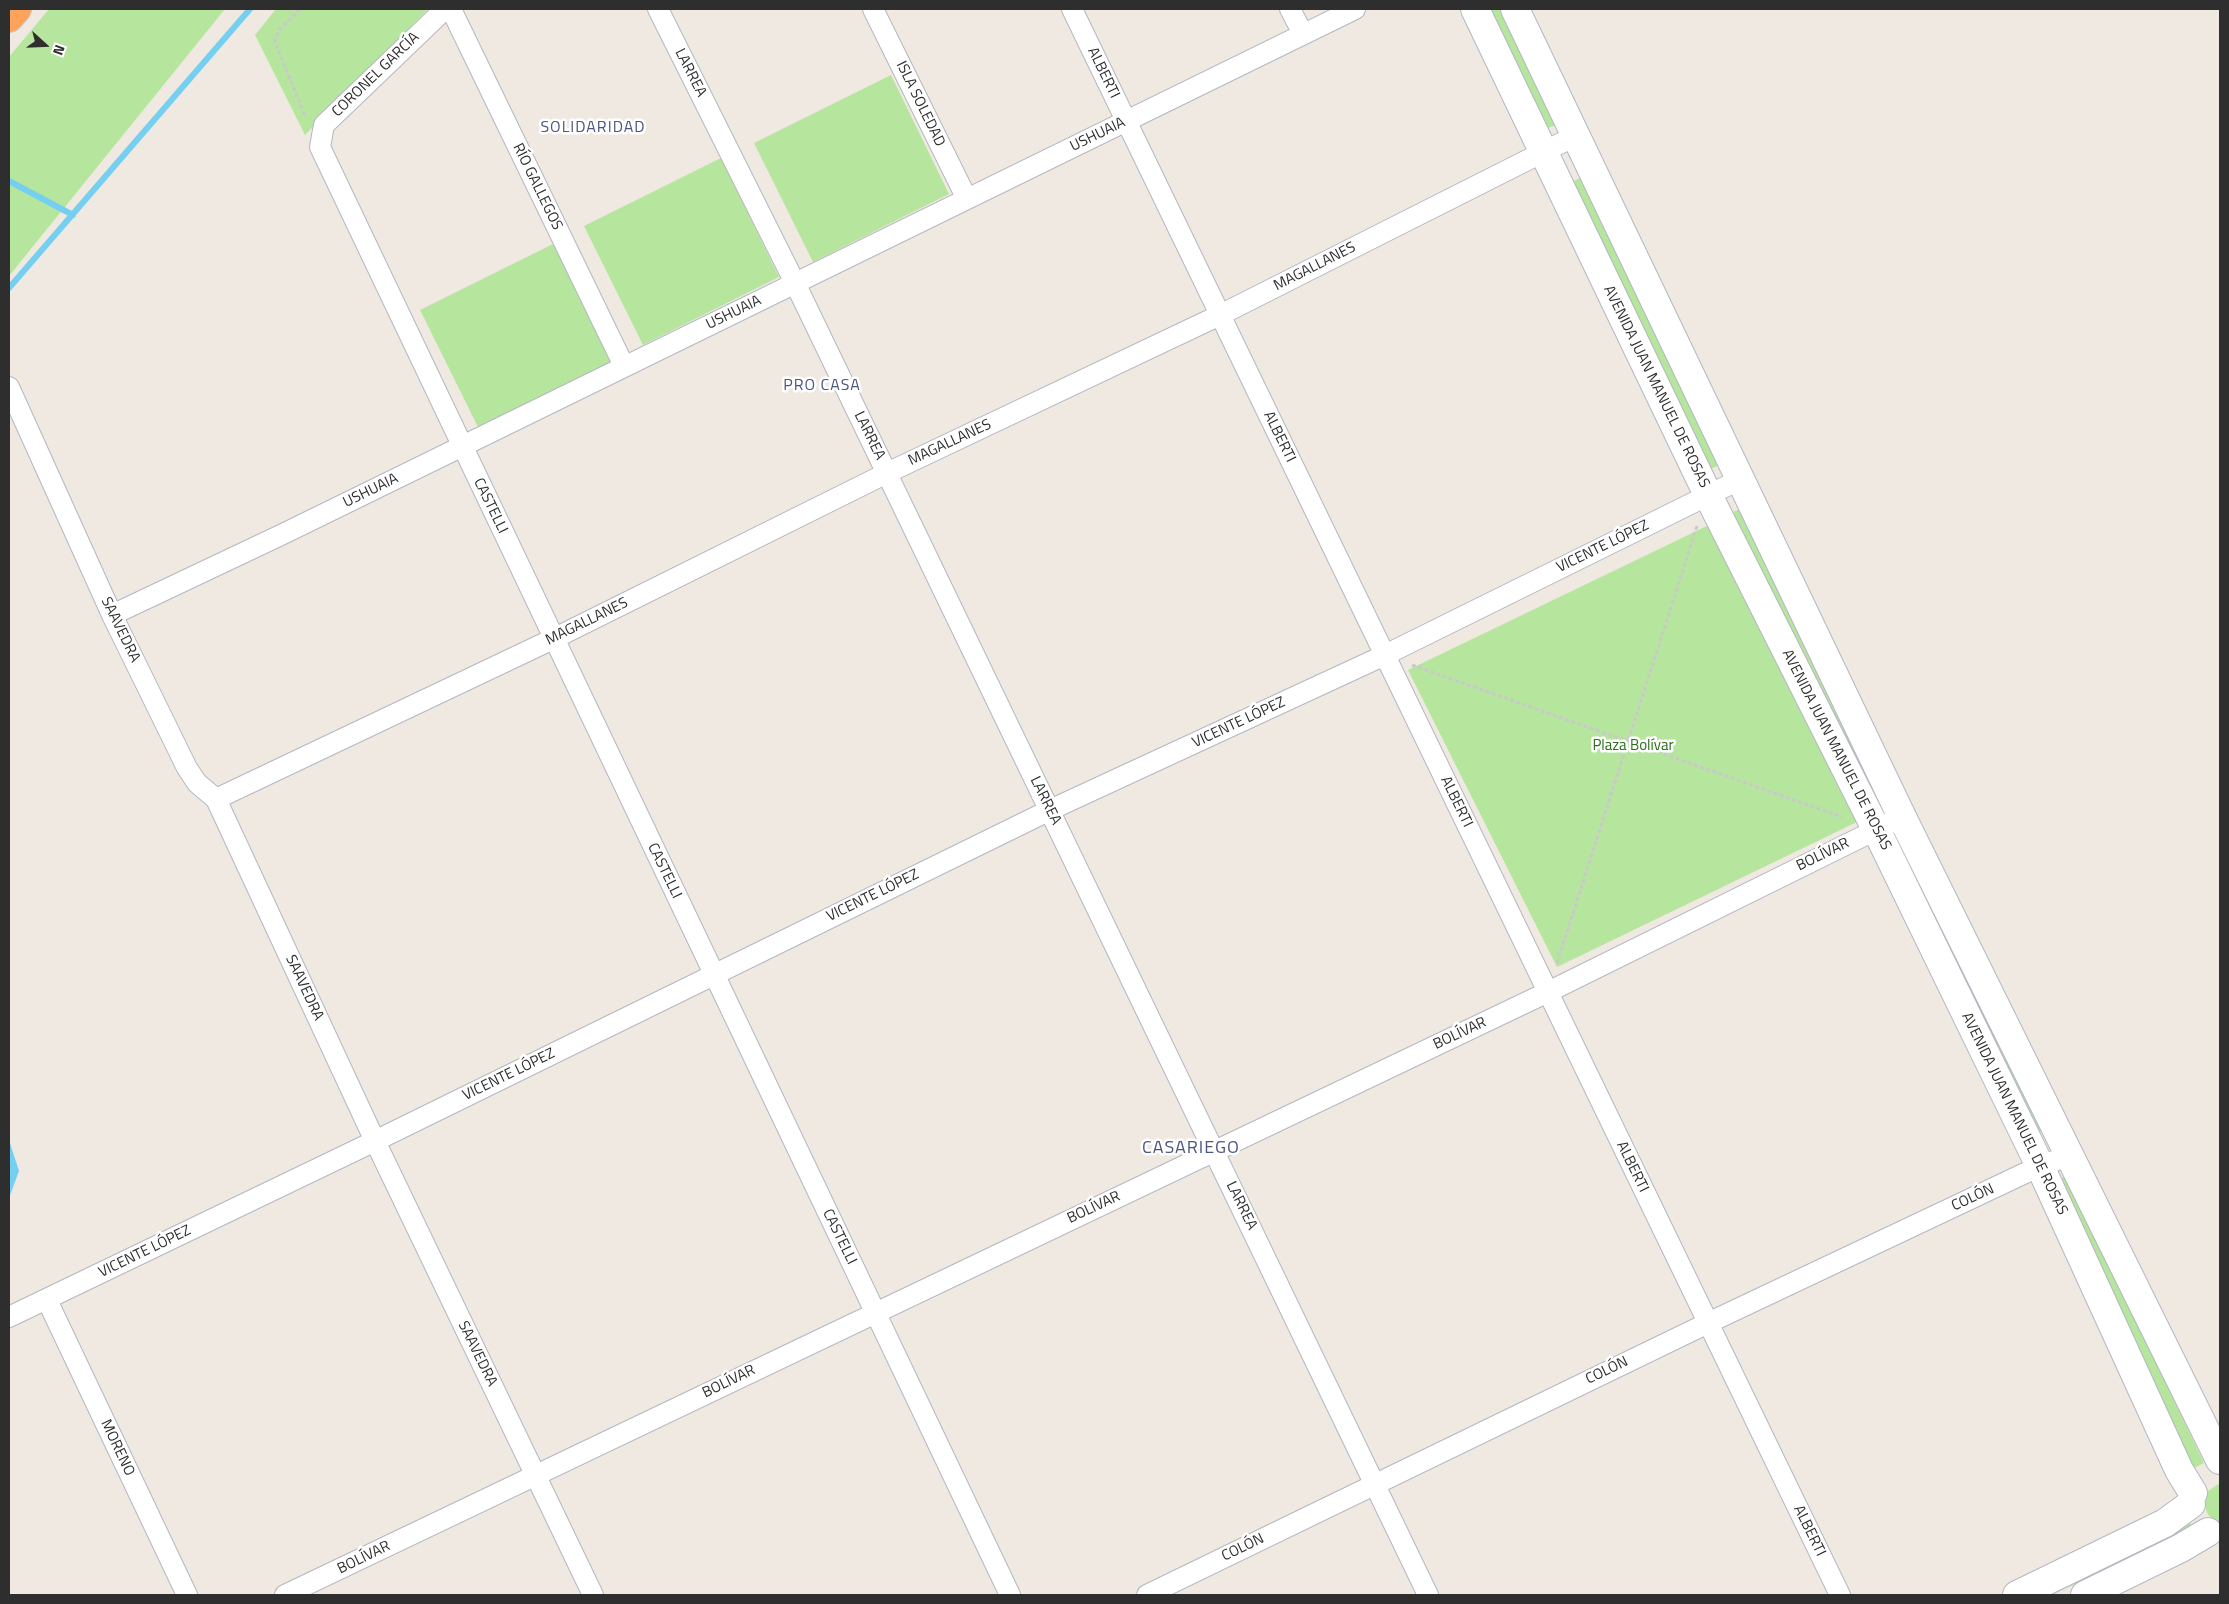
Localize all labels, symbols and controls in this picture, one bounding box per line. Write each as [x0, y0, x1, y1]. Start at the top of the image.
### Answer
north arrow [20, 20, 70, 70]
street label: CORONEL GARCÍA [329, 29, 423, 121]
text: N [48, 42, 71, 58]
street label: ALBERTI [1083, 45, 1123, 101]
street label: LARREA [670, 46, 710, 100]
street label: ISLA SOLEDAD [892, 58, 948, 150]
street label: USHUAIA [1068, 114, 1128, 156]
district label: SOLIDARIDAD [539, 118, 647, 138]
street label: RÍO GALLEGOS [508, 141, 566, 233]
street label: MAGALLANES [1271, 239, 1359, 295]
street label: AVENIDA JUAN MANUEL DE ROSAS [1599, 283, 1713, 491]
street label: USHUAIA [704, 292, 764, 334]
district label: PRO CASA [782, 376, 862, 396]
street label: LARREA [850, 409, 888, 463]
street label: ALBERTI [1259, 409, 1299, 465]
street label: MAGALLANES [906, 416, 994, 470]
street label: USHUAIA [341, 470, 401, 512]
street label: CASTELLI [469, 475, 511, 537]
street label: VICENTE LÓPEZ [1554, 517, 1652, 577]
street label: MAGALLANES [543, 594, 631, 650]
street label: SAAVEDRA [97, 595, 143, 665]
street label: AVENIDA JUAN MANUEL DE ROSAS [1777, 647, 1895, 853]
street label: VICENTE LÓPEZ [1190, 694, 1288, 752]
park label: Plaza Bolívar [1592, 737, 1674, 755]
street label: LARREA [1026, 774, 1064, 828]
street label: ALBERTI [1436, 774, 1476, 830]
street label: BOLÍVAR [1794, 835, 1852, 875]
street label: CASTELLI [643, 840, 685, 902]
street label: VICENTE LÓPEZ [824, 866, 922, 926]
street label: SAAVEDRA [281, 952, 327, 1024]
street label: AVENIDA JUAN MANUEL DE ROSAS [1957, 1010, 2071, 1218]
street label: BOLÍVAR [1431, 1014, 1489, 1054]
street label: VICENTE LÓPEZ [460, 1045, 558, 1105]
district label: CASARIEGO [1141, 1138, 1241, 1160]
street label: ALBERTI [1612, 1139, 1652, 1195]
street label: LARREA [1222, 1179, 1260, 1233]
street label: COLÓN [1949, 1180, 1997, 1216]
street label: BOLÍVAR [1065, 1188, 1123, 1228]
street label: CASTELLI [818, 1206, 860, 1268]
street label: VICENTE LÓPEZ [96, 1222, 194, 1282]
street label: SAAVEDRA [454, 1319, 500, 1389]
street label: COLÓN [1583, 1353, 1631, 1389]
street label: BOLÍVAR [700, 1362, 758, 1402]
street label: MORENO [96, 1417, 138, 1479]
street label: ALBERTI [1789, 1503, 1829, 1559]
street label: COLÓN [1219, 1530, 1267, 1566]
street label: BOLÍVAR [335, 1538, 393, 1578]

